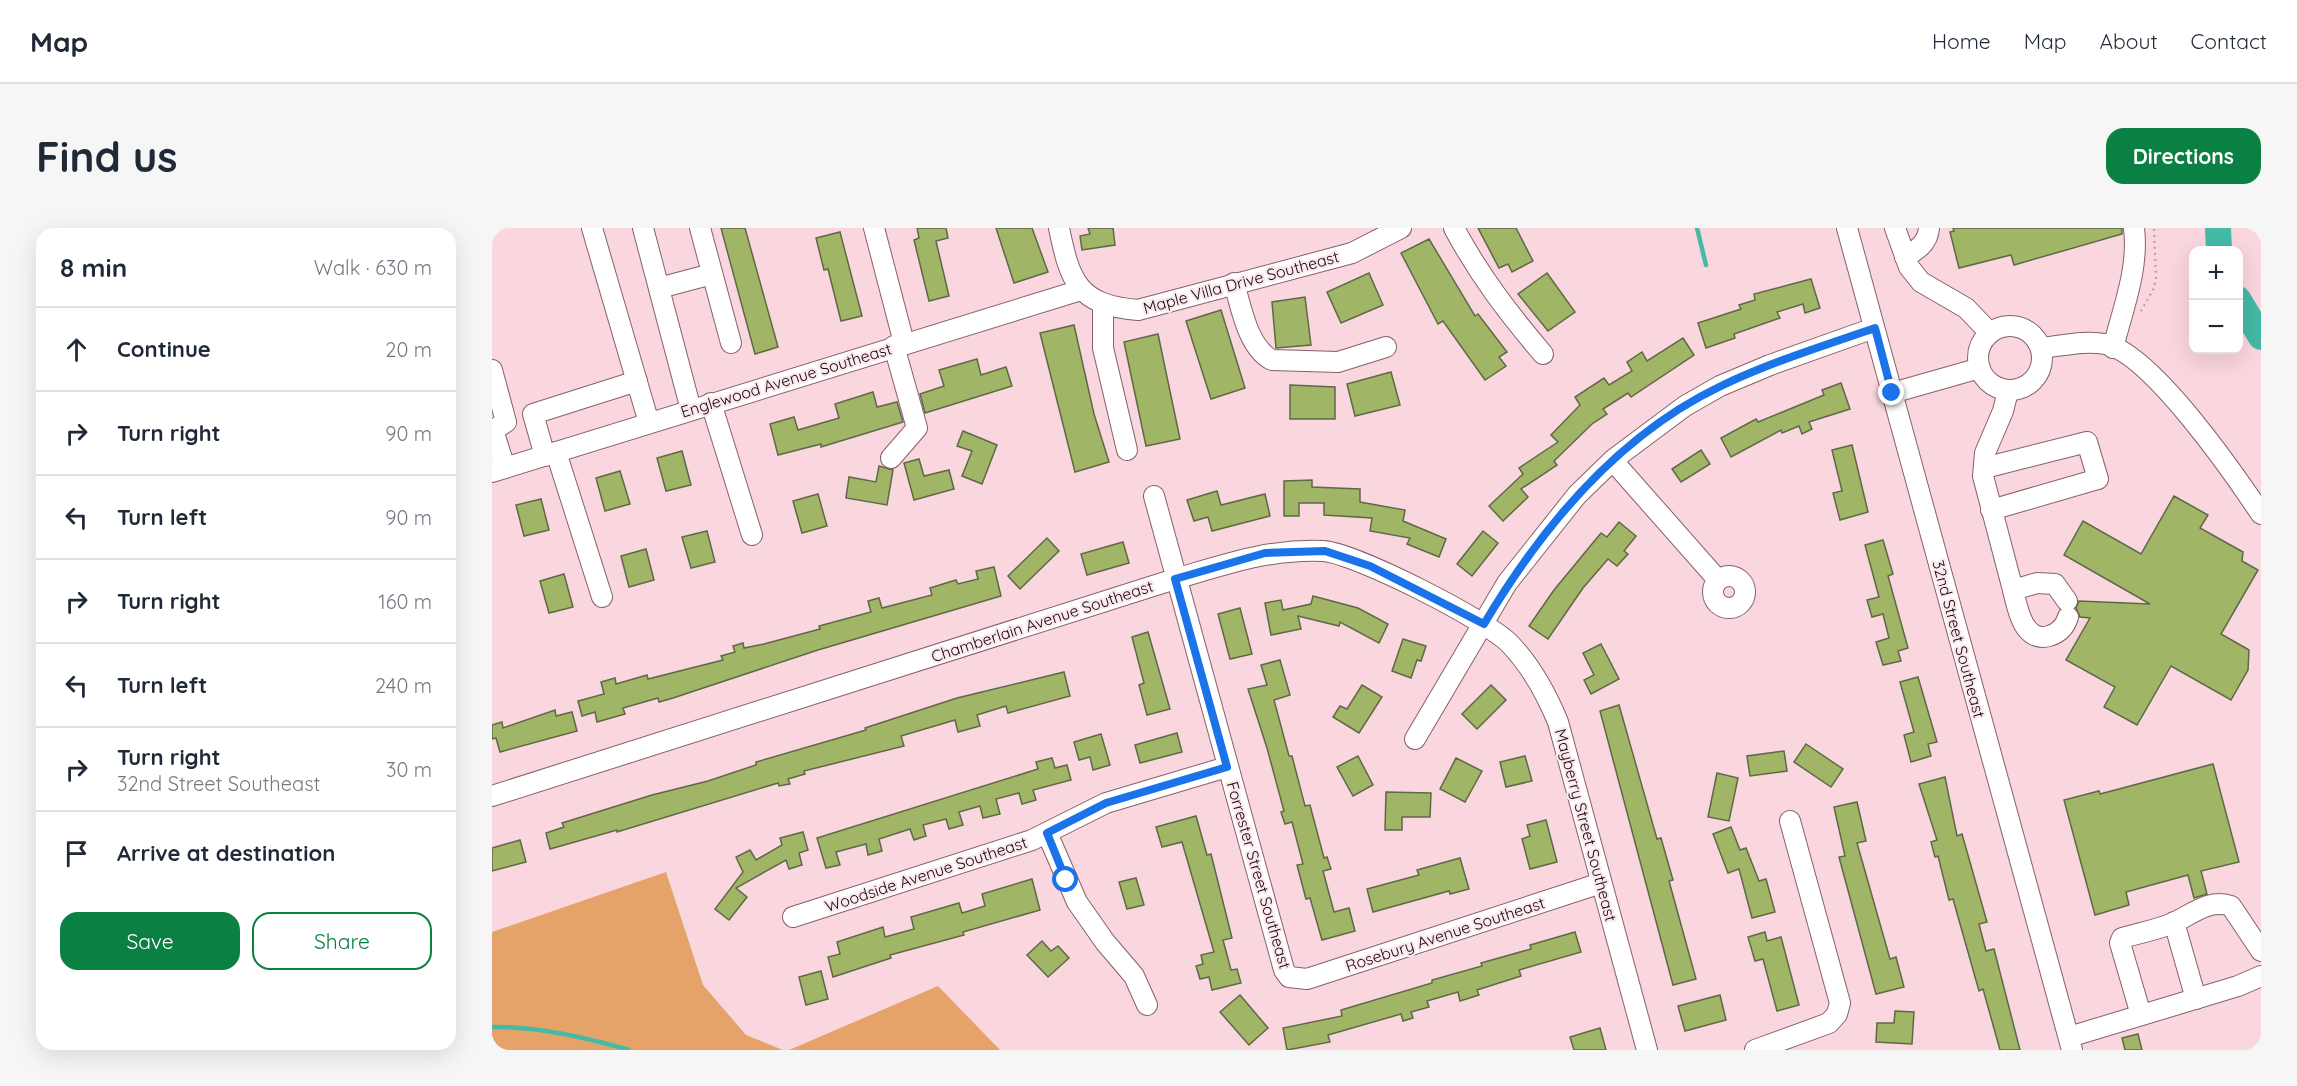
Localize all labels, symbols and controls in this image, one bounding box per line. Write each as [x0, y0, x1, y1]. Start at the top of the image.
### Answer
text: Map [30, 24, 88, 59]
text: Home [1932, 28, 1991, 54]
text: Map [2024, 28, 2067, 54]
text: About [2100, 28, 2158, 54]
text: Contact [2191, 28, 2267, 54]
button: Directions [2106, 128, 2261, 184]
text: Find us [36, 130, 178, 183]
street label: Maple Villa Drive Southeast [1141, 246, 1341, 318]
map controls [2189, 246, 2243, 354]
button: + [2189, 246, 2243, 300]
text: 8 min [60, 251, 127, 284]
text: Walk · 630 m [314, 255, 432, 280]
button: − [2189, 300, 2243, 354]
icon: ahead [60, 333, 93, 366]
text: Continue [117, 335, 211, 363]
text: 20 m [385, 337, 432, 362]
street label: Englewood Avenue Southeast [678, 338, 894, 422]
route end [1878, 379, 1904, 405]
icon: right [60, 417, 93, 450]
text: Turn right [117, 419, 221, 447]
text: 90 m [385, 421, 432, 446]
icon: left [60, 501, 93, 534]
text: Turn left [117, 503, 207, 531]
text: 90 m [385, 505, 432, 530]
street label: 32nd Street Southeast [1928, 558, 1990, 720]
street label: Chamberlain Avenue Southeast [928, 576, 1156, 666]
icon: right [60, 585, 93, 618]
text: Turn right [117, 587, 221, 615]
text: 160 m [378, 589, 432, 614]
icon: left [60, 669, 93, 702]
text: Turn left [117, 671, 207, 699]
text: 240 m [375, 673, 432, 698]
street label: Mayberry Street Southeast [1551, 726, 1621, 924]
text: Turn right [117, 743, 221, 771]
icon: right [60, 753, 93, 786]
text: 30 m [386, 757, 432, 782]
text: 32nd Street Southeast [117, 771, 320, 796]
street label: Forrester Street Southeast [1223, 779, 1295, 971]
street label: Woodside Avenue Southeast [822, 832, 1030, 916]
icon: arrive [60, 837, 93, 870]
text: Arrive at destination [117, 839, 335, 867]
route start [1052, 866, 1078, 892]
street label: Rosebury Avenue Southeast [1343, 892, 1547, 976]
button: Save [60, 912, 240, 970]
button: Share [252, 912, 432, 970]

